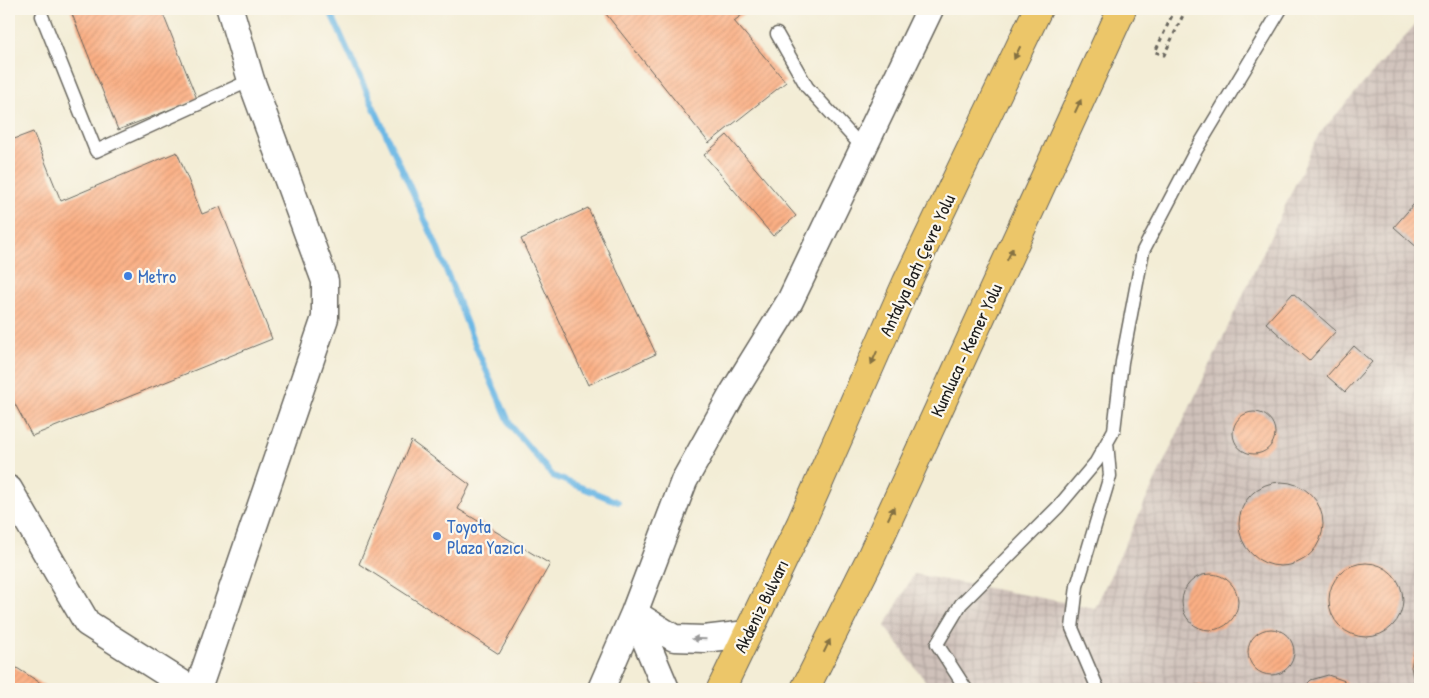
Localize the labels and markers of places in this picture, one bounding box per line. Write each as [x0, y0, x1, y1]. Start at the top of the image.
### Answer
place label: Metro [138, 264, 176, 289]
marker: Metro [122, 270, 134, 282]
place label: Toyota Plaza Yazıcı [447, 514, 524, 560]
marker: Toyota Plaza Yazıcı [431, 530, 443, 542]

